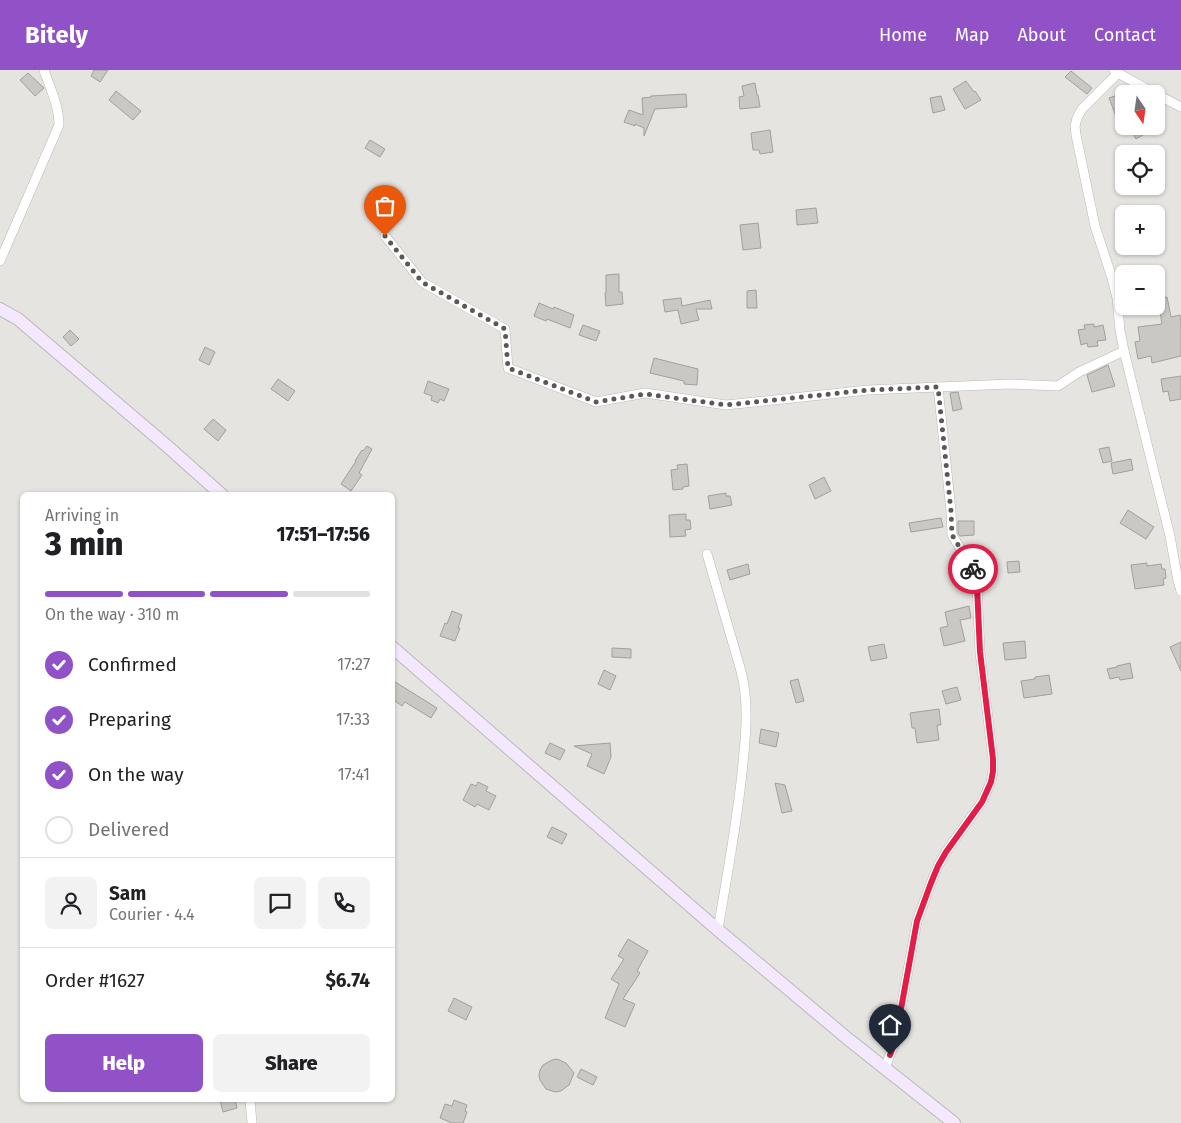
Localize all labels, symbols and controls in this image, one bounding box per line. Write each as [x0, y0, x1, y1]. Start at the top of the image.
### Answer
text: Bitely [25, 21, 88, 49]
text: Home [879, 24, 927, 46]
text: Map [955, 24, 989, 46]
text: About [1017, 24, 1066, 46]
text: Contact [1094, 24, 1156, 46]
north arrow [1115, 85, 1165, 135]
map controls [1115, 85, 1165, 315]
button: locate [1115, 145, 1165, 195]
pin [364, 185, 406, 236]
icon: bag [371, 192, 399, 220]
button: + [1115, 205, 1165, 255]
button: − [1115, 265, 1165, 315]
text: Arriving in [45, 506, 119, 525]
text: 17:51–17:56 [276, 523, 370, 546]
text: 3 min [45, 525, 123, 563]
courier [948, 544, 998, 594]
icon: bike [959, 555, 987, 583]
text: On the way · 310 m [45, 605, 179, 624]
icon: check [45, 651, 73, 679]
text: Confirmed [88, 653, 177, 676]
text: 17:27 [337, 655, 370, 674]
icon: check [45, 706, 73, 734]
text: Preparing [88, 708, 171, 731]
text: 17:33 [336, 710, 370, 729]
icon: check [45, 761, 73, 789]
text: On the way [88, 763, 184, 786]
text: 17:41 [338, 765, 370, 784]
text: Delivered [88, 818, 170, 841]
button: person [45, 877, 97, 929]
button: chat [254, 877, 306, 929]
button: phone [318, 877, 370, 929]
text: Sam [109, 882, 146, 905]
text: Courier · 4.4 [109, 905, 195, 924]
text: Order #1627 [45, 969, 145, 992]
text: $6.74 [325, 969, 370, 992]
pin [869, 1004, 911, 1055]
icon: home [876, 1011, 904, 1039]
button: Help [45, 1034, 203, 1092]
button: Share [213, 1034, 370, 1092]

